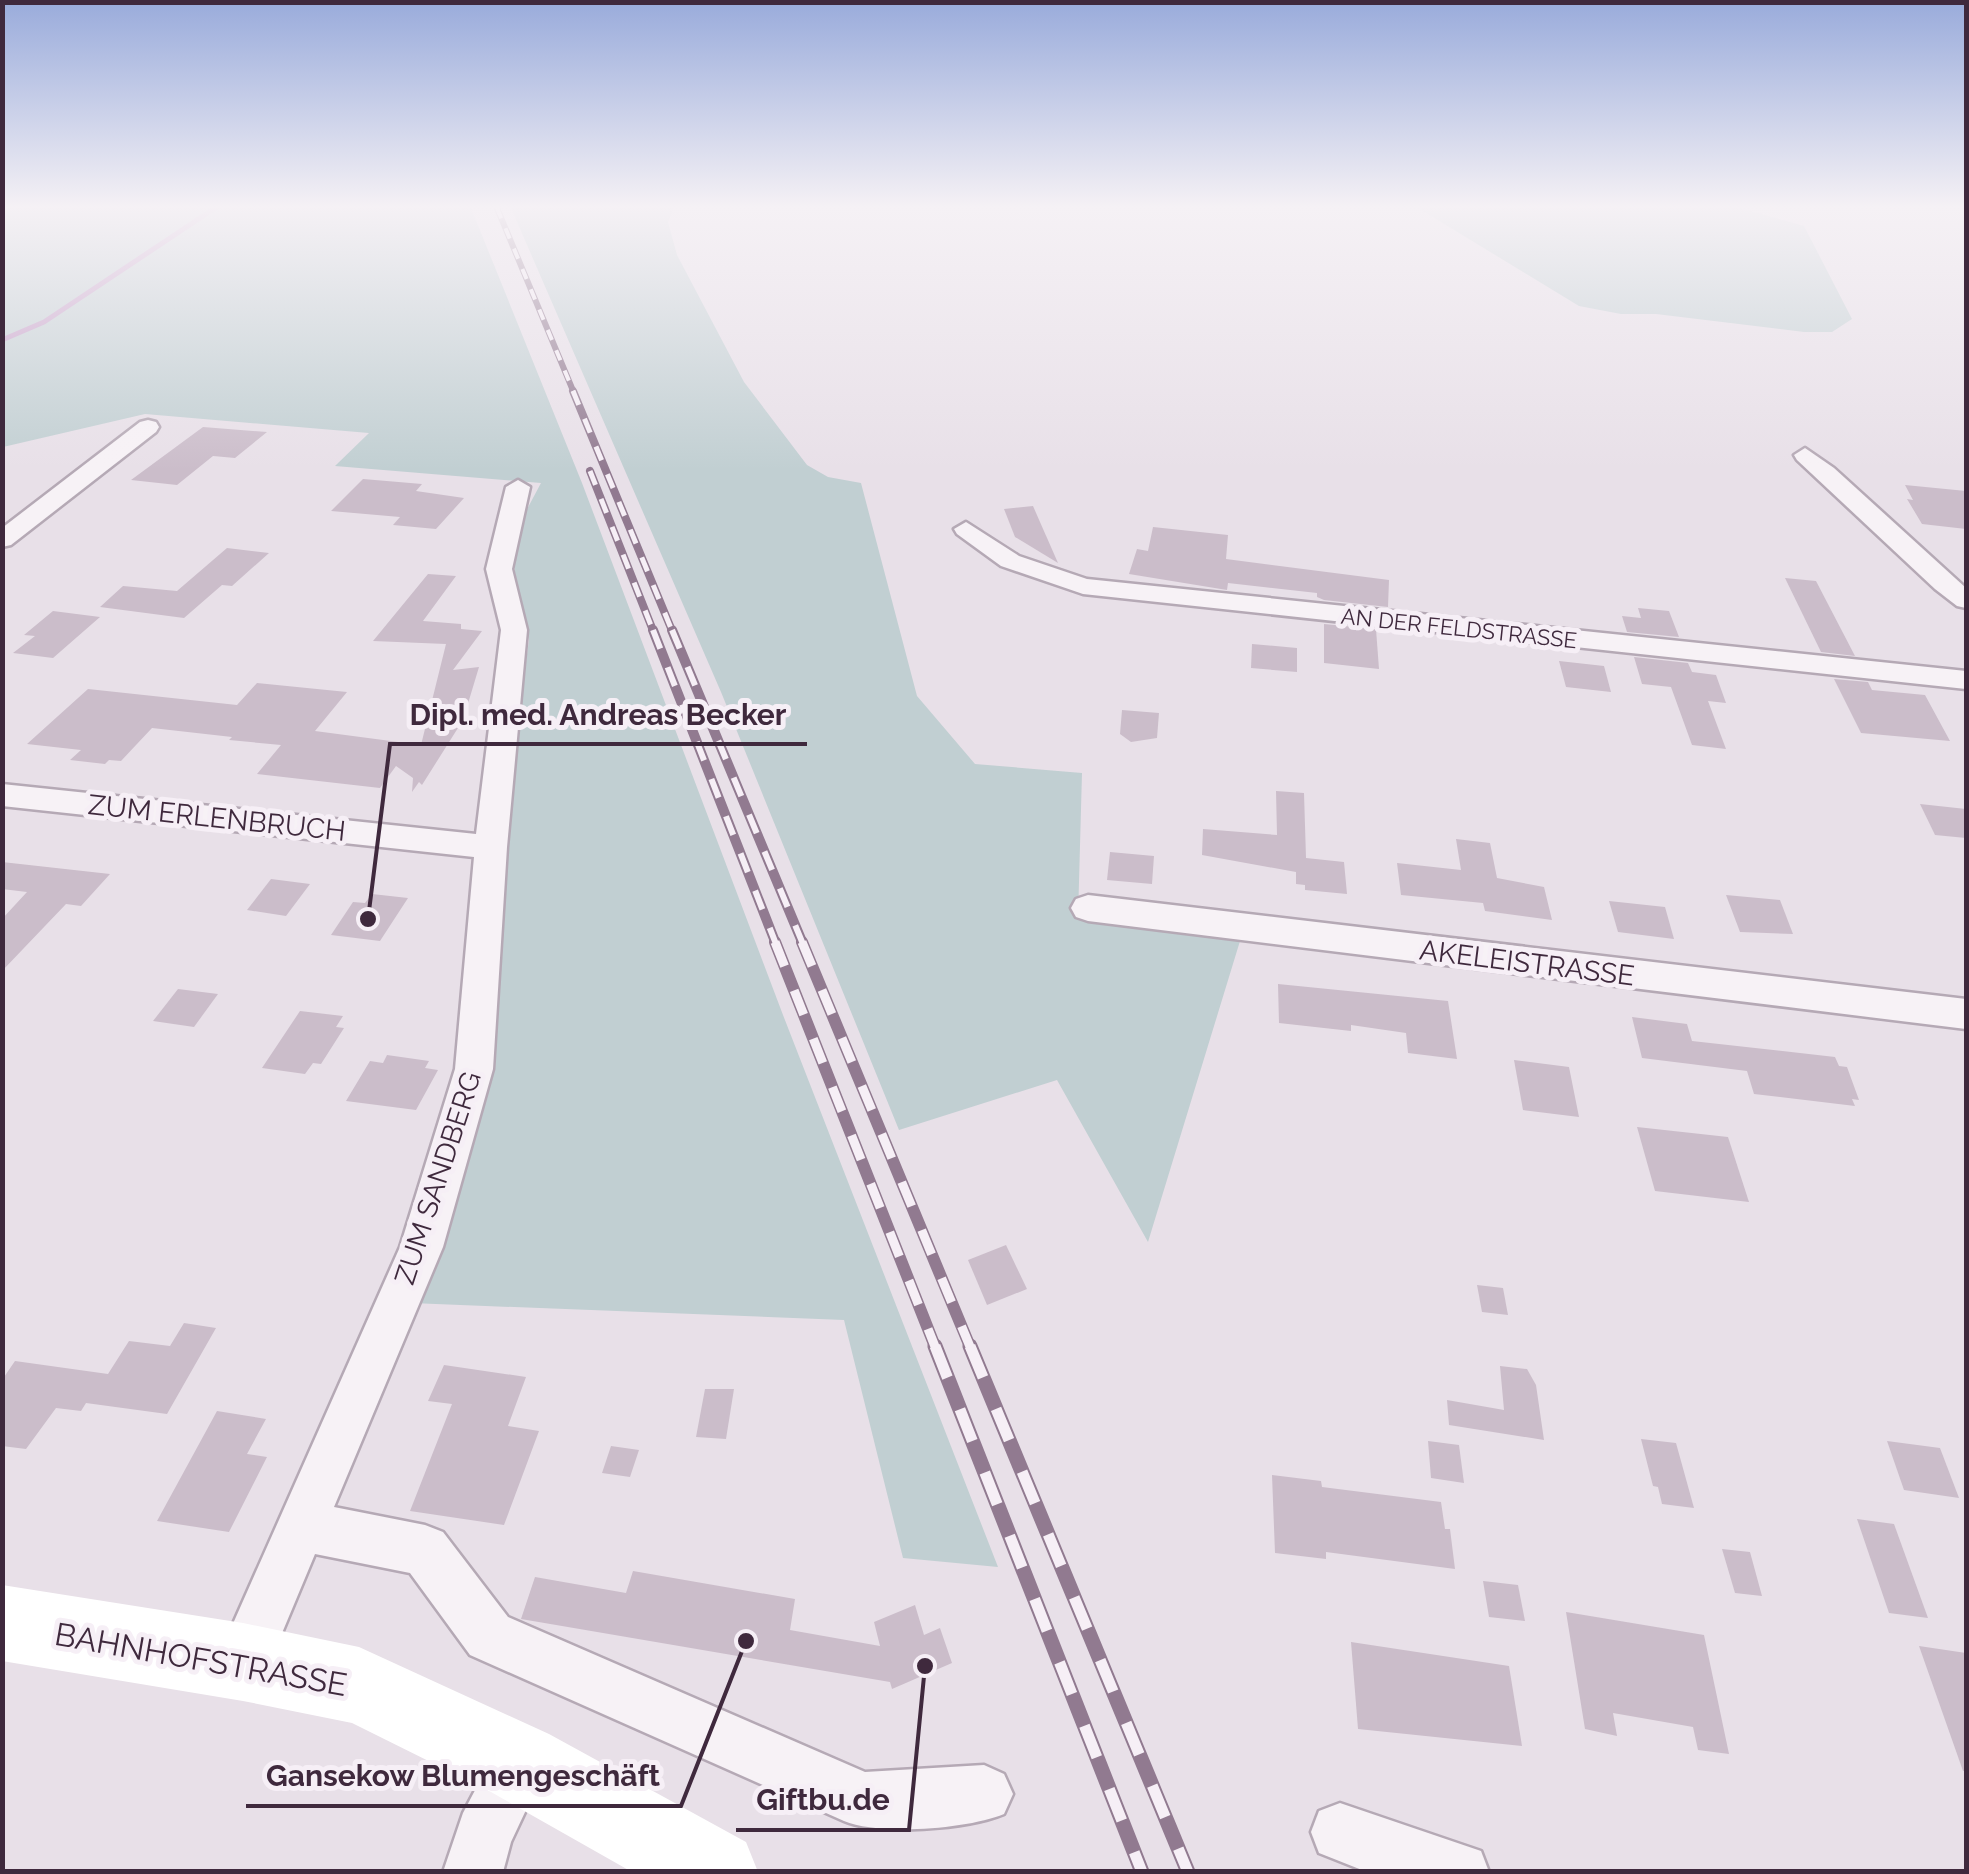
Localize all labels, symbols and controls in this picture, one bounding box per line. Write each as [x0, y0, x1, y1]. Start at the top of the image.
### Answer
street label: AN DER FELDSTRASSE [1340, 603, 1578, 653]
callout: Dipl. med. Andreas Becker [390, 684, 807, 744]
text: Dipl. med. Andreas Becker [410, 697, 787, 732]
street label: ZUM ERLENBRUCH [87, 788, 347, 848]
street label: AKELEISTRASSE [1418, 933, 1636, 993]
street label: ZUM SANDBERG [388, 1067, 488, 1289]
street label: BAHNHOFSTRASSE [52, 1615, 350, 1703]
callout: Gansekow Blumengeschäft [246, 1746, 681, 1806]
text: Gansekow Blumengeschäft [266, 1758, 661, 1793]
callout: Giftbu.de [736, 1770, 909, 1830]
text: Giftbu.de [756, 1782, 890, 1817]

